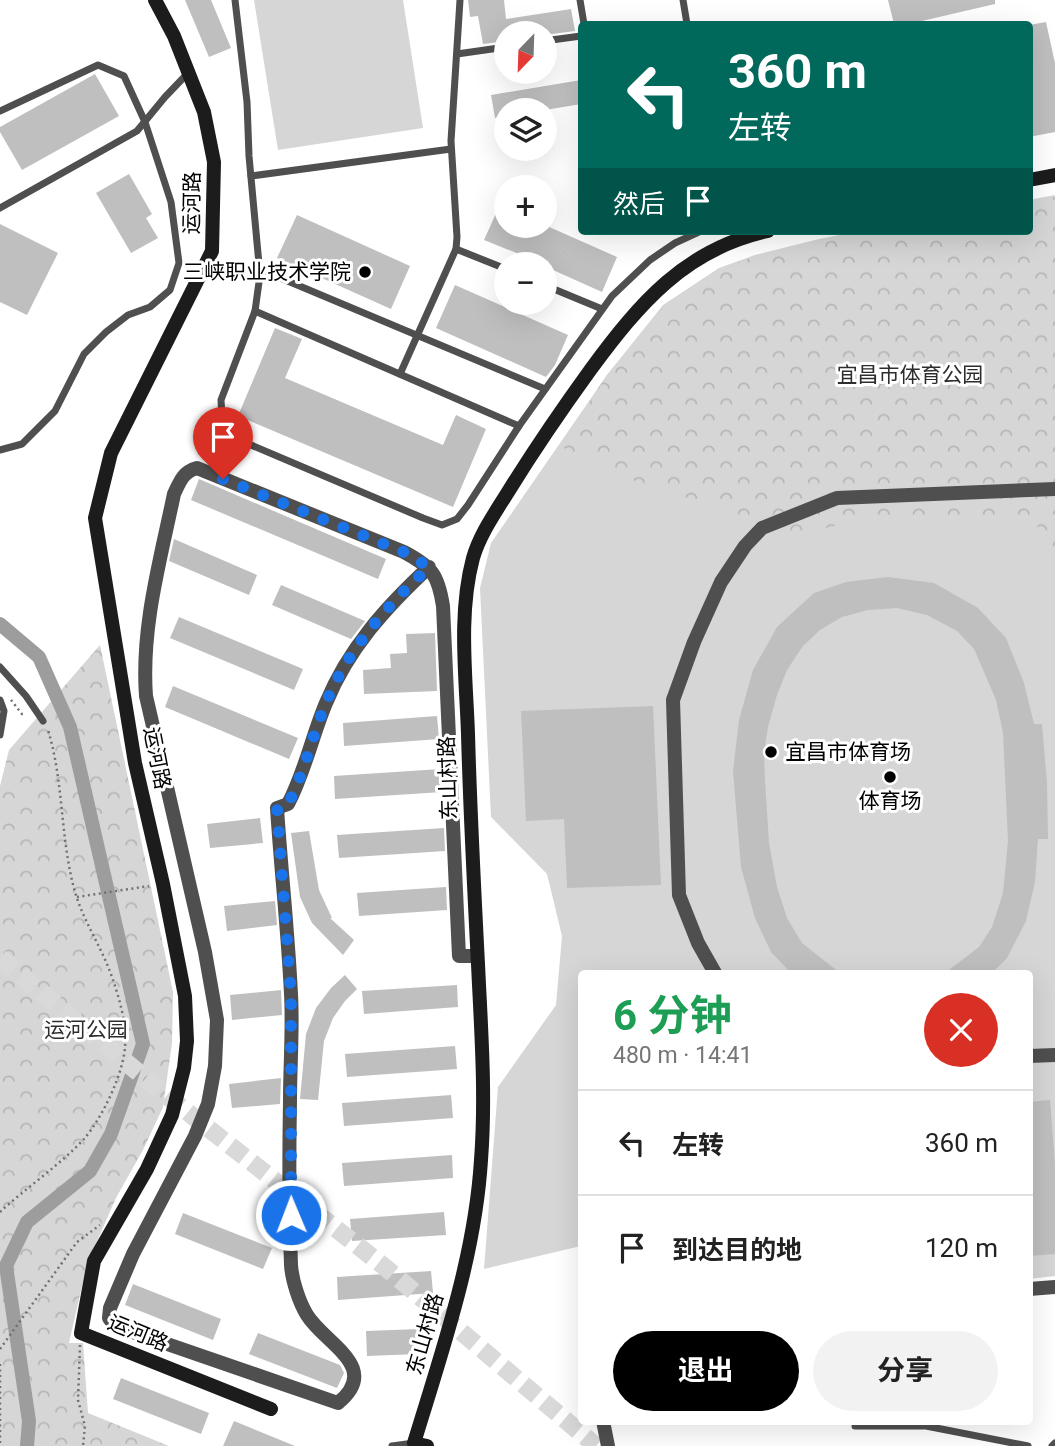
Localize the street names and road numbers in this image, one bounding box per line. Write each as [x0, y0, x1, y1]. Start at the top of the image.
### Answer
street label: 运河路 [179, 171, 205, 235]
street label: 运河路 [139, 725, 175, 791]
street label: 东山村路 [435, 736, 461, 820]
street label: 东山村路 [402, 1290, 448, 1378]
street label: 运河路 [104, 1310, 172, 1356]

